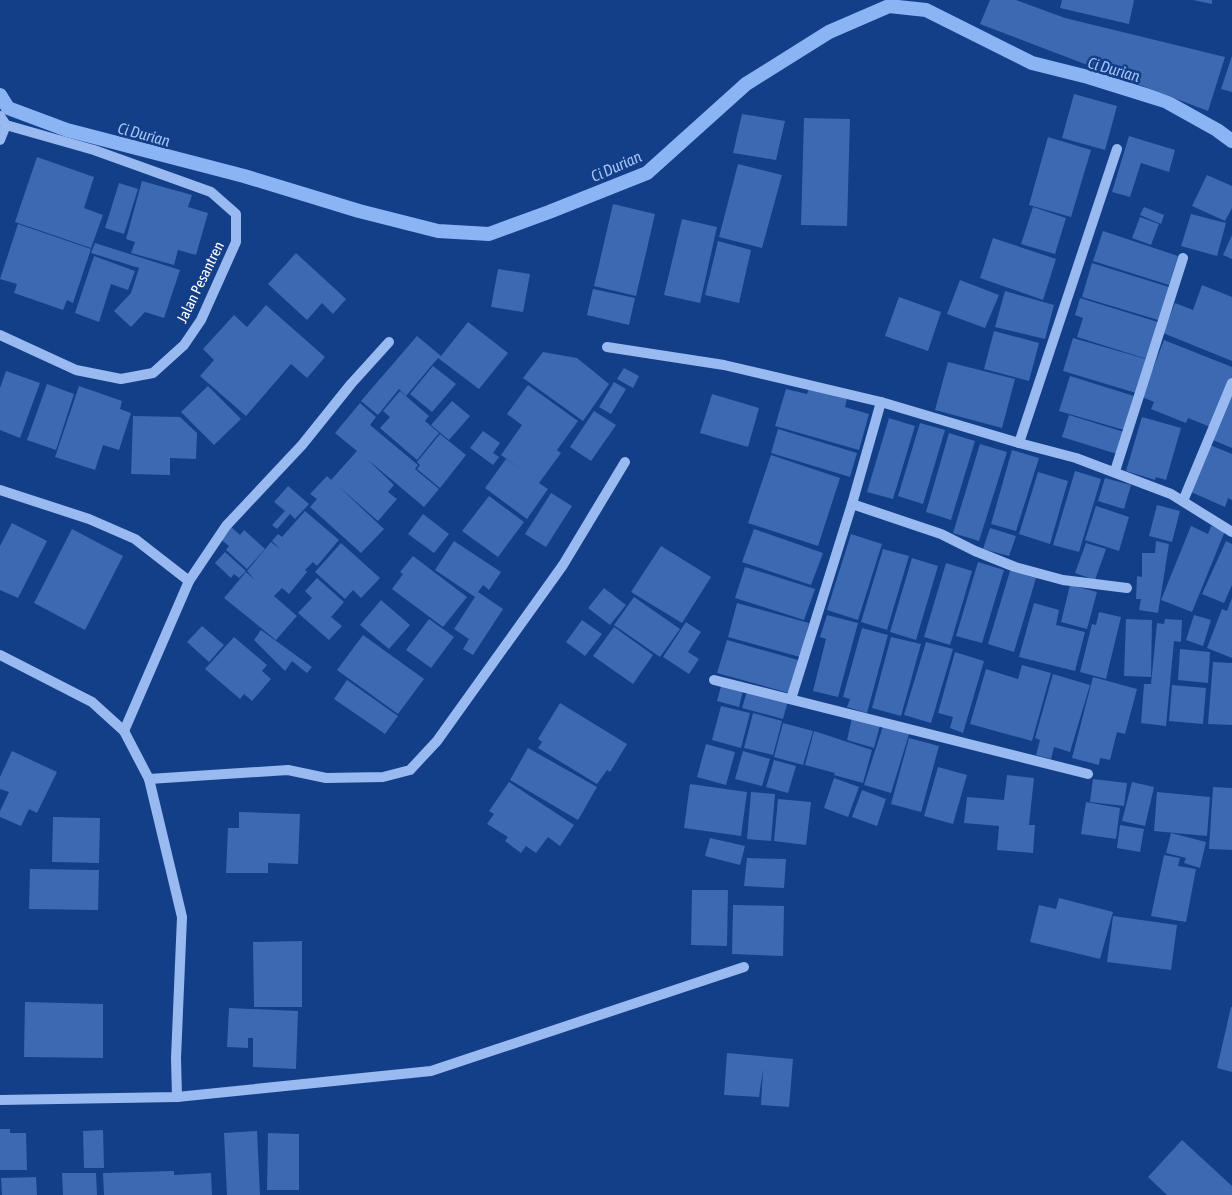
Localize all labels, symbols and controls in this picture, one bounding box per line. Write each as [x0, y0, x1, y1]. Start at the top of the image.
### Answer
water label: Ci Durian [1086, 53, 1142, 85]
water label: Ci Durian [116, 118, 172, 150]
water label: Ci Durian [588, 147, 644, 185]
street label: Jalan Pesantren [173, 239, 227, 325]

